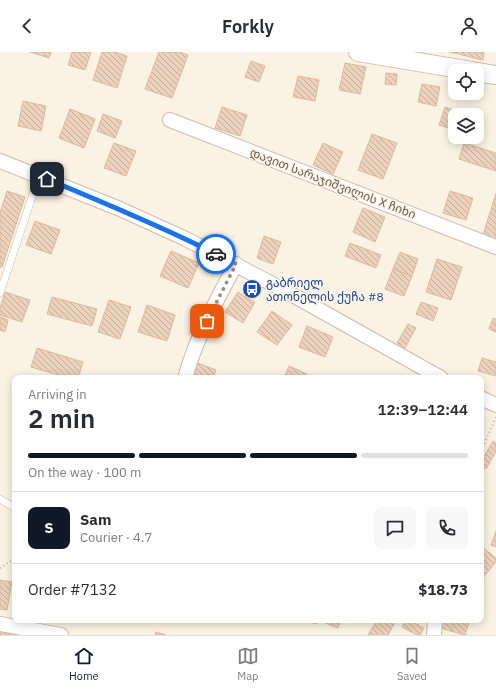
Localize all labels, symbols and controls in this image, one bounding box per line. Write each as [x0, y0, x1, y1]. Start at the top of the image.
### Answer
icon: back [16, 15, 38, 37]
text: Forkly [222, 15, 274, 38]
icon: person [458, 15, 480, 37]
map controls [448, 64, 484, 144]
button: locate [448, 64, 484, 100]
button: layers [448, 108, 484, 144]
street label: დავით სარაჯიშვილის X ჩიხი [247, 144, 418, 223]
pin [30, 162, 64, 196]
icon: home [36, 168, 58, 190]
courier [196, 234, 236, 274]
icon: car [205, 243, 227, 265]
place label: გაბრიელ ათონელის ქუჩა #8 [266, 275, 384, 305]
bus stop icon: გაბრიელ ათონელის ქუჩა #8 [241, 278, 263, 300]
pin [190, 304, 224, 338]
icon: bag [196, 310, 218, 332]
text: Arriving in [28, 386, 87, 403]
text: 12:39–12:44 [378, 400, 468, 419]
text: 2 min [28, 401, 95, 435]
text: On the way · 100 m [28, 464, 141, 481]
button: chat [374, 507, 416, 549]
button: phone [426, 507, 468, 549]
text: Sam [80, 510, 111, 529]
text: S [44, 518, 54, 537]
text: Courier · 4.7 [80, 529, 152, 546]
text: Order #7132 [28, 580, 117, 599]
text: $18.73 [418, 580, 468, 599]
tab: Home [69, 645, 99, 683]
tab: Map [237, 645, 259, 683]
tab: Saved [397, 645, 427, 683]

